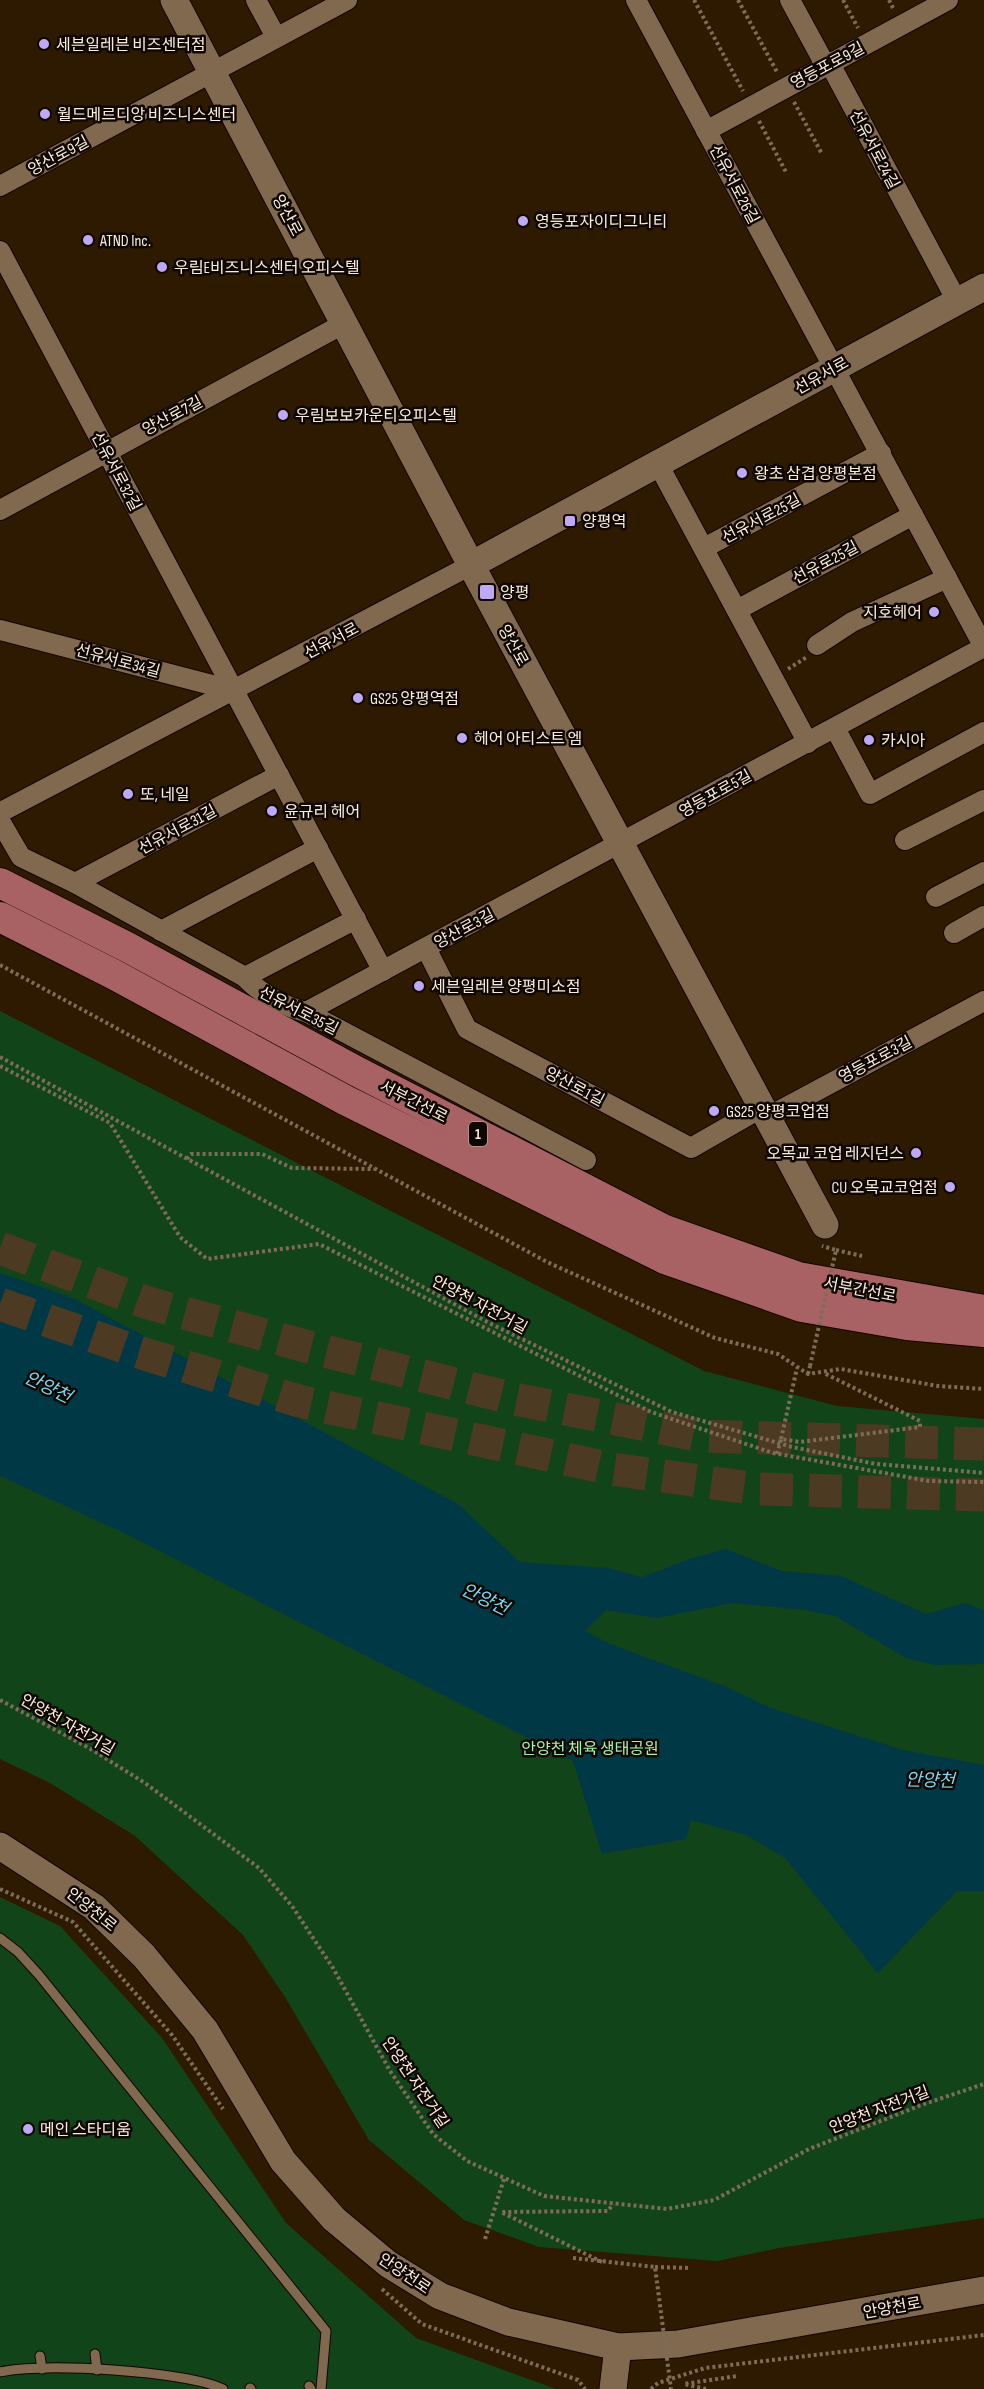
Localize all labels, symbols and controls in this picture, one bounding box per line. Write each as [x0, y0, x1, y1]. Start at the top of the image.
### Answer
place label: 세븐일레븐 비즈센터점 [56, 36, 206, 55]
marker: 세븐일레븐 비즈센터점 [37, 37, 51, 51]
street label: 영등포로9길 [788, 39, 868, 94]
place label: 월드메르디앙 비즈니스센터 [57, 106, 236, 125]
marker: 월드메르디앙 비즈니스센터 [38, 107, 52, 121]
street label: 선유서로24길 [845, 107, 902, 192]
street label: 양산로9길 [25, 132, 92, 180]
street label: 선유서로26길 [705, 142, 763, 228]
street label: 양산로 [268, 192, 306, 240]
place label: 영등포자이디그니티 [535, 213, 667, 232]
marker: 영등포자이디그니티 [516, 214, 530, 228]
place label: ATND Inc. [99, 232, 151, 251]
marker: ATND Inc. [81, 233, 95, 247]
place label: 우림E비즈니스센터 오피스텔 [174, 259, 360, 278]
marker: 우림E비즈니스센터 오피스텔 [155, 260, 169, 274]
street label: 선유서로 [791, 354, 852, 399]
street label: 양산로7길 [139, 393, 206, 440]
place label: 우림보보카운티오피스텔 [295, 407, 457, 426]
marker: 우림보보카운티오피스텔 [276, 408, 290, 422]
street label: 선유서로32길 [87, 429, 144, 515]
place label: 왕초 삼겹 양평본점 [754, 465, 877, 484]
marker: 왕초 삼겹 양평본점 [735, 466, 749, 480]
street label: 선유서로25길 [719, 491, 804, 548]
place label: 양평역 [582, 513, 626, 532]
marker: 양평역 [563, 514, 577, 528]
street label: 선유로25길 [790, 538, 862, 589]
marker: 양평 [478, 583, 496, 601]
place label: 양평 [500, 584, 529, 603]
place label: 지호헤어 [863, 604, 922, 623]
marker: 지호헤어 [927, 605, 941, 619]
street label: 선유서로 [301, 619, 362, 664]
street label: 양산로 [494, 622, 532, 670]
street label: 선유서로34길 [73, 641, 162, 682]
place label: GS25 양평역점 [370, 690, 459, 709]
marker: GS25 양평역점 [351, 691, 365, 705]
place label: 헤어 아티스트 엠 [474, 730, 582, 749]
marker: 헤어 아티스트 엠 [455, 731, 469, 745]
place label: 카시아 [881, 732, 925, 751]
marker: 카시아 [862, 733, 876, 747]
street label: 영등포로5길 [676, 767, 755, 822]
place label: 또, 네일 [140, 786, 190, 805]
marker: 또, 네일 [121, 787, 135, 801]
street label: 선유서로31길 [135, 802, 220, 859]
place label: 윤규리 헤어 [284, 803, 360, 822]
marker: 윤규리 헤어 [265, 804, 279, 818]
street label: 양산로3길 [431, 906, 498, 953]
place label: 세븐일레븐 양평미소점 [431, 978, 581, 997]
marker: 세븐일레븐 양평미소점 [412, 979, 426, 993]
street label: 선유서로35길 [255, 983, 341, 1039]
street label: 영등포로3길 [836, 1033, 916, 1088]
street label: 양산로1길 [541, 1064, 607, 1111]
street label: 서부간선로 [376, 1077, 451, 1128]
place label: GS25 양평코업점 [726, 1103, 830, 1122]
marker: GS25 양평코업점 [707, 1104, 721, 1118]
road number: 1 [469, 1122, 487, 1146]
place label: 오목교 코업 레지던스 [766, 1145, 904, 1164]
marker: 오목교 코업 레지던스 [909, 1146, 923, 1160]
place label: CU 오목교코업점 [831, 1179, 938, 1198]
marker: CU 오목교코업점 [943, 1180, 957, 1194]
street label: 안양천 자전거길 [428, 1272, 530, 1338]
street label: 서부간선로 [822, 1274, 898, 1307]
water label: 안양천 [21, 1367, 77, 1409]
water label: 안양천 [458, 1579, 514, 1621]
street label: 안양천 자전거길 [17, 1691, 118, 1760]
park label: 안양천 체육 생태공원 [521, 1740, 659, 1759]
water label: 안양천 [905, 1769, 958, 1792]
street label: 안양천로 [62, 1884, 120, 1936]
street label: 안양천 자전거길 [377, 2034, 452, 2132]
street label: 안양천 자전거길 [827, 2083, 932, 2138]
place label: 메인 스타디움 [40, 2121, 131, 2140]
marker: 메인 스타디움 [21, 2122, 35, 2136]
street label: 안양천로 [374, 2250, 434, 2299]
street label: 안양천로 [862, 2294, 923, 2323]

